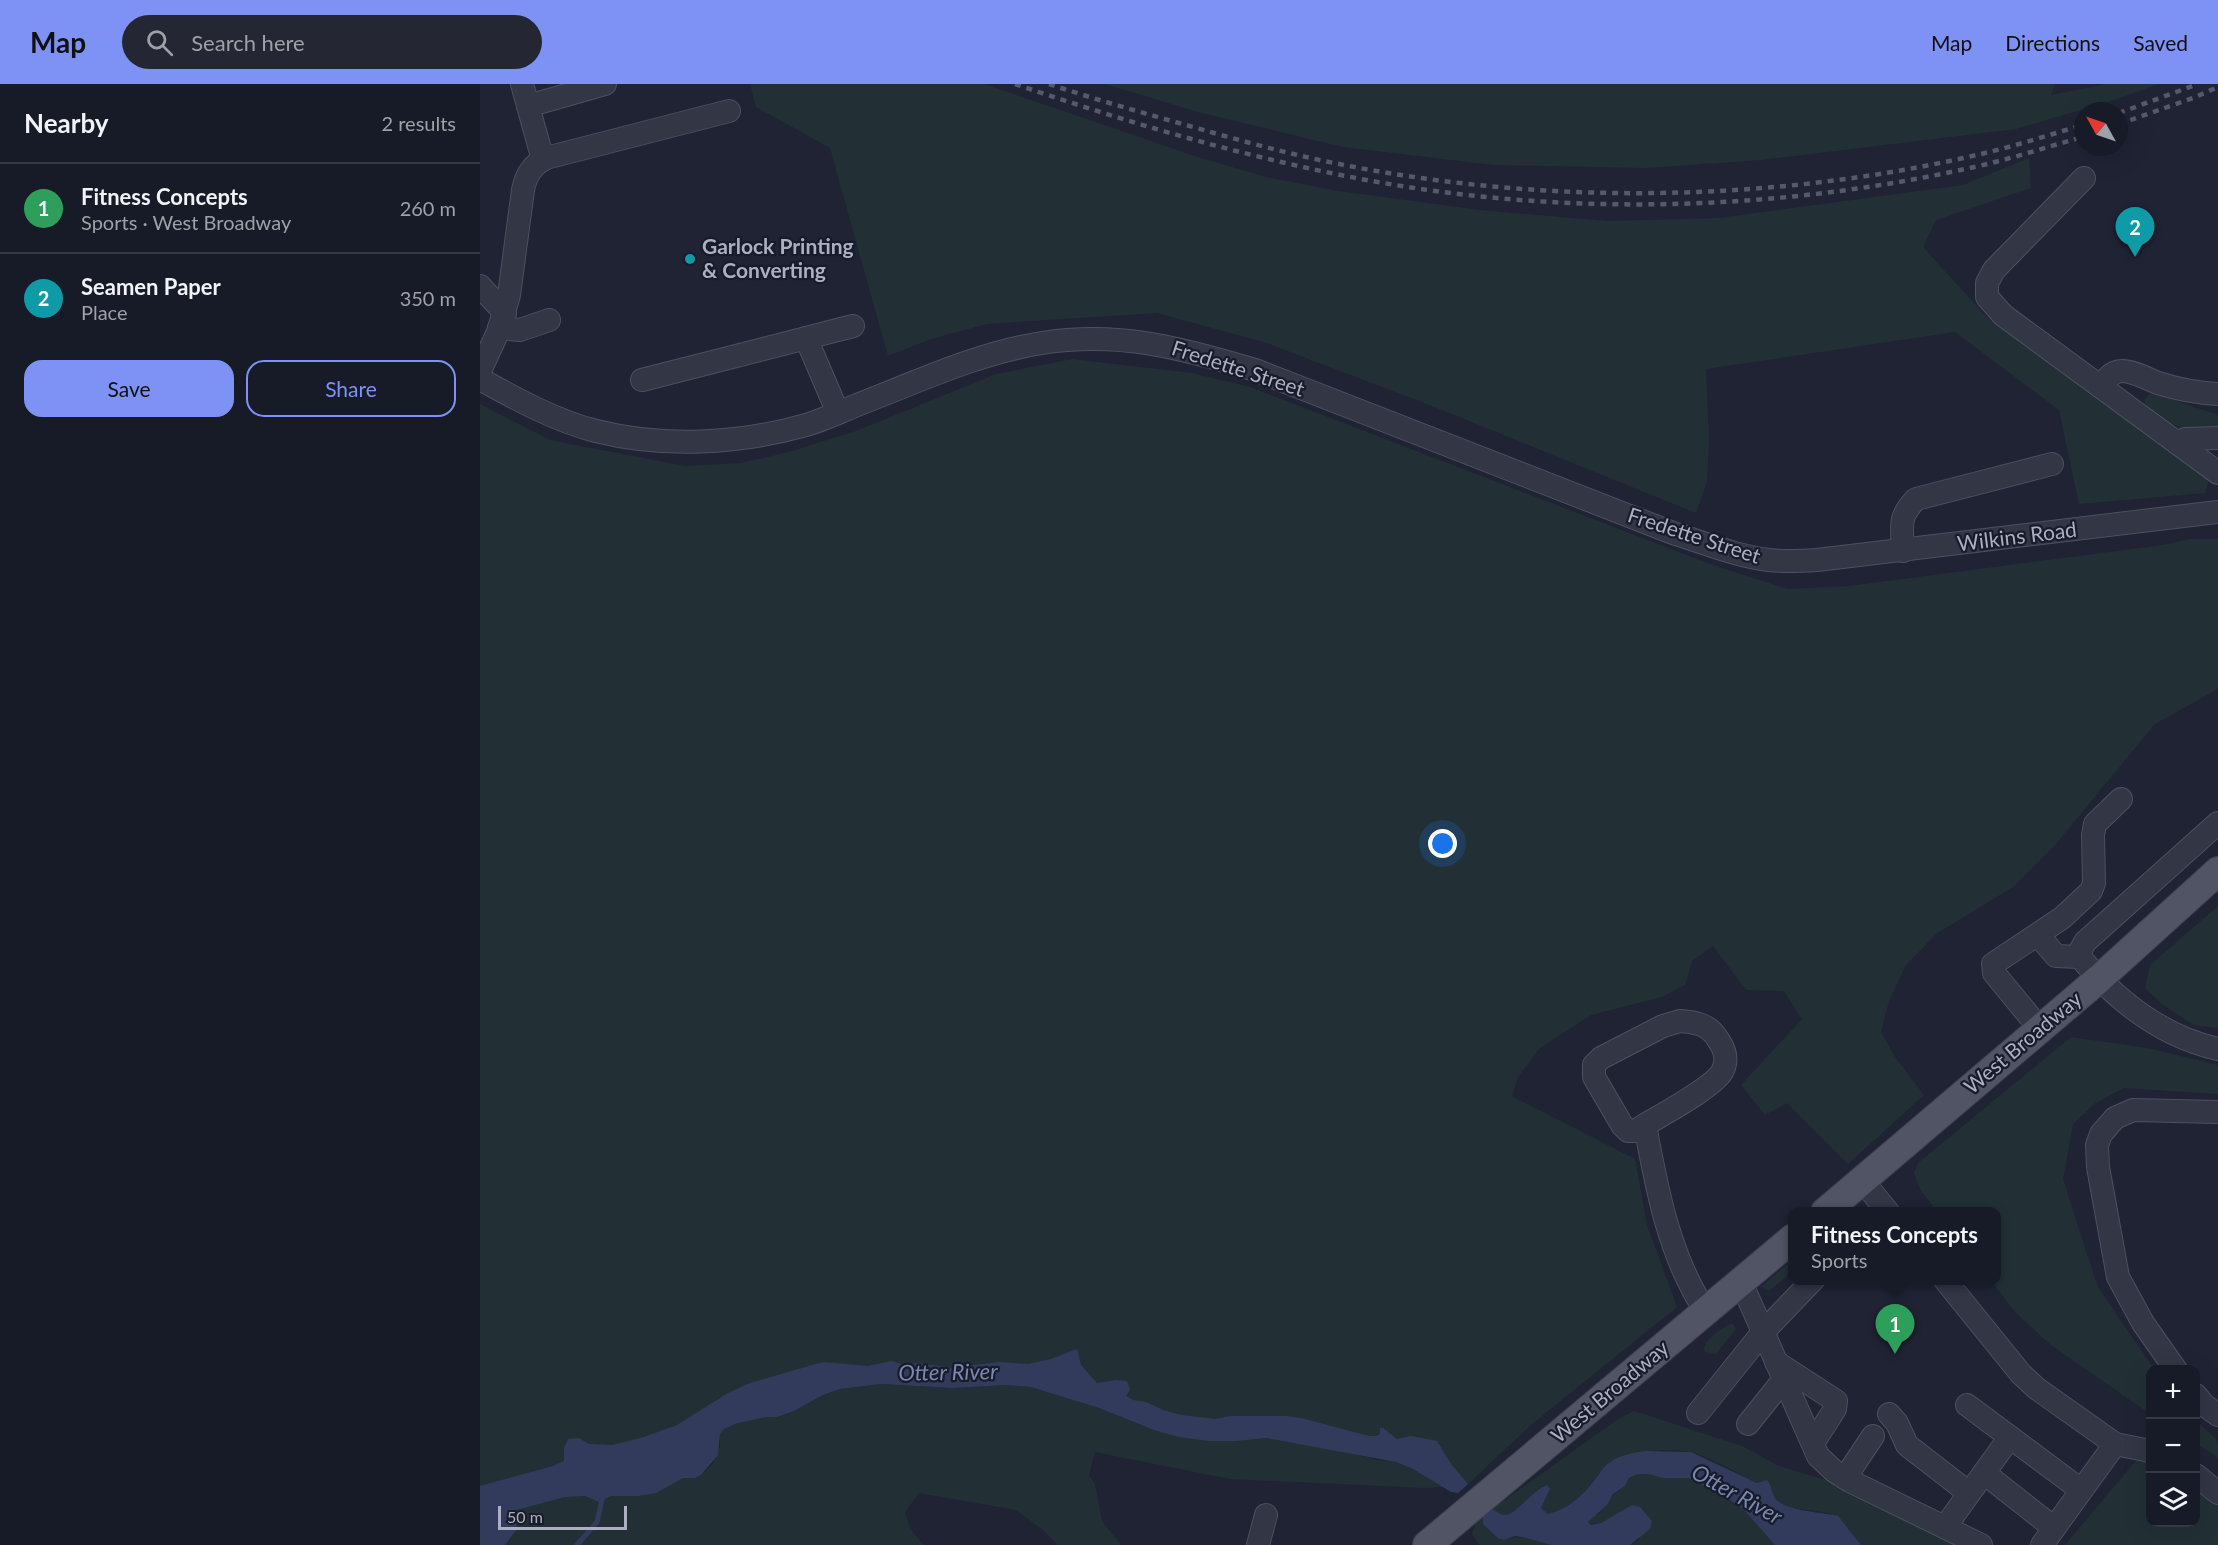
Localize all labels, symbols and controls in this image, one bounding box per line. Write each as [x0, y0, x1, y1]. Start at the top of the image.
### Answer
search box [122, 15, 542, 69]
text: Map [30, 25, 86, 59]
icon: search [143, 26, 176, 59]
text: Search here [191, 29, 305, 56]
text: Map [1931, 30, 1972, 55]
text: Directions [2005, 30, 2100, 55]
text: Saved [2133, 30, 2188, 55]
north arrow [2074, 102, 2128, 156]
text: Nearby [24, 107, 109, 139]
text: 2 results [381, 111, 456, 135]
text: Fitness Concepts [81, 183, 248, 210]
text: 1 [38, 196, 49, 220]
text: 260 m [400, 196, 456, 220]
pin: 2 [2116, 208, 2154, 257]
text: Sports · West Broadway [81, 210, 291, 234]
place label: Garlock Printing & Converting [702, 233, 854, 282]
marker: Garlock Printing & Converting [683, 252, 697, 266]
text: Seamen Paper [81, 273, 221, 300]
text: 2 [38, 286, 49, 310]
text: 350 m [400, 286, 456, 310]
text: Place [81, 300, 128, 324]
street label: Fredette Street [1169, 334, 1308, 401]
button: Save [24, 360, 234, 417]
button: Share [246, 360, 456, 417]
street label: Fredette Street [1625, 501, 1764, 568]
street label: Wilkins Road [1956, 516, 2078, 555]
your location [1428, 829, 1457, 858]
street label: West Broadway [1958, 985, 2086, 1098]
popup [1788, 1207, 2001, 1285]
text: Fitness Concepts [1811, 1221, 1978, 1248]
text: Sports [1811, 1248, 1867, 1272]
pin: 1 [1876, 1304, 1914, 1354]
street label: West Broadway [1545, 1334, 1673, 1447]
water label: Otter River [898, 1357, 998, 1386]
map controls [2146, 1365, 2200, 1527]
button: + [2146, 1365, 2200, 1419]
button: − [2146, 1419, 2200, 1473]
water label: Otter River [1687, 1458, 1788, 1530]
button: layers [2146, 1473, 2200, 1527]
scale bar [498, 1503, 627, 1530]
text: 50 m [507, 1507, 543, 1526]

